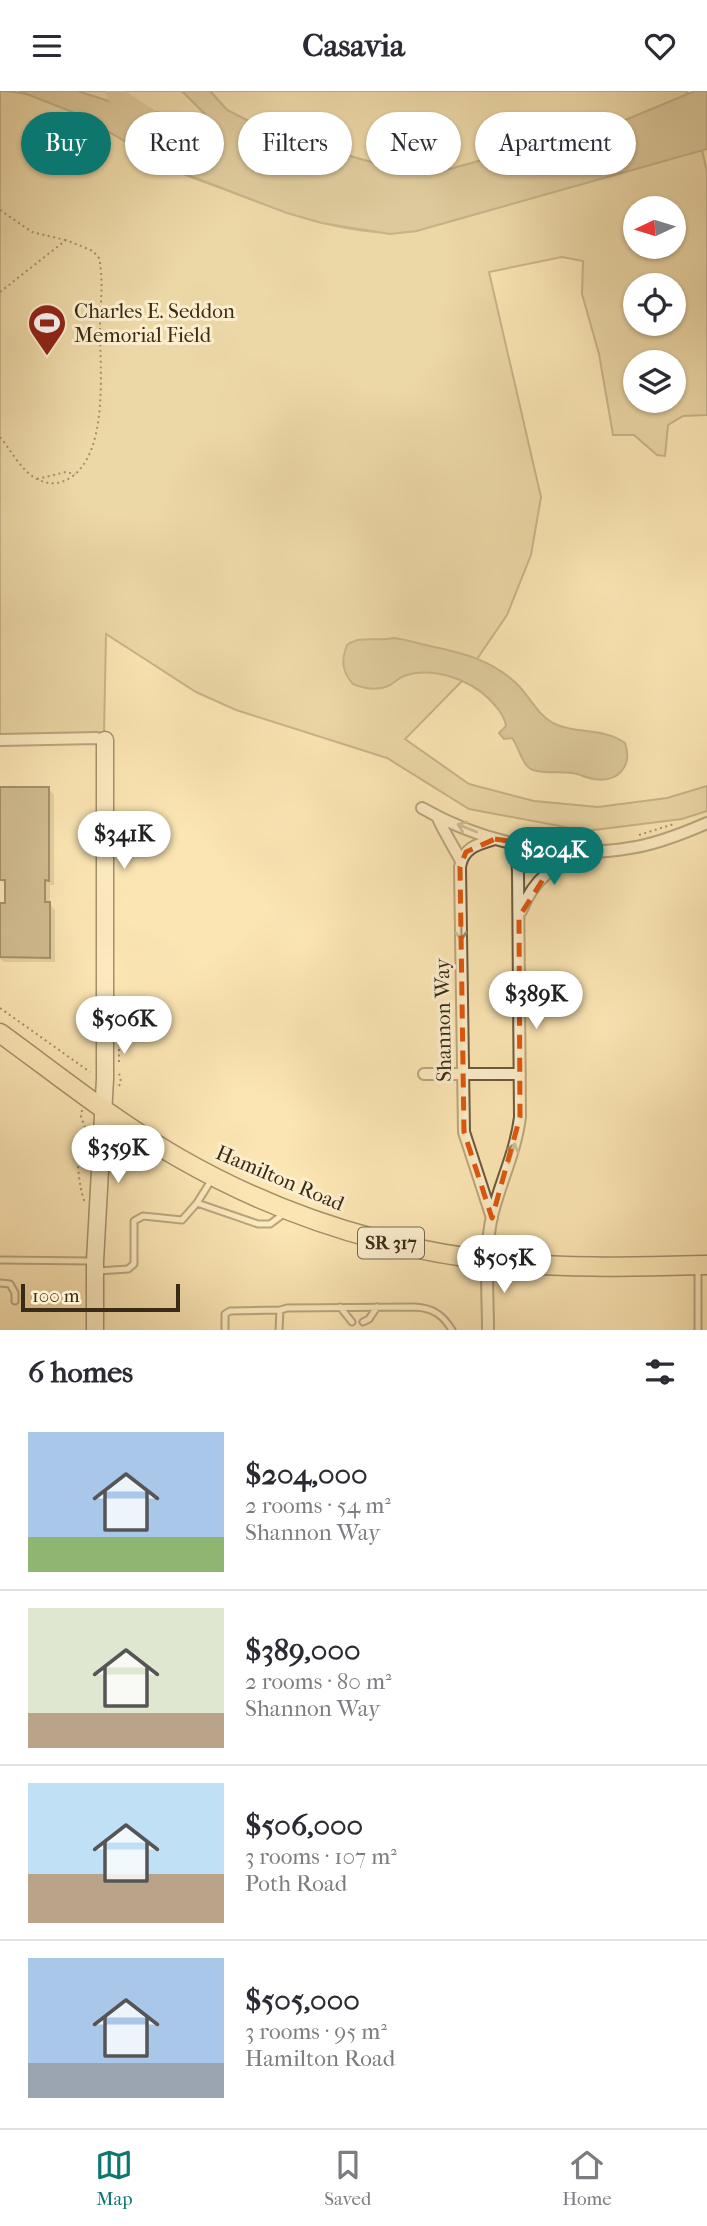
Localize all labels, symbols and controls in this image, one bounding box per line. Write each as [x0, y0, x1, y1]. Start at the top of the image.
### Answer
icon: menu [28, 27, 66, 65]
text: Casavia [302, 27, 405, 64]
icon: heart [641, 27, 679, 65]
chip: Buy [21, 112, 111, 175]
chip: Rent [125, 112, 224, 175]
chip: Filters [238, 112, 352, 175]
chip: New [366, 112, 461, 175]
chip: Apartment [475, 112, 636, 175]
north arrow [623, 196, 686, 259]
map controls [623, 196, 686, 413]
button: locate [623, 273, 686, 336]
place label: Charles E. Seddon Memorial Field [74, 299, 235, 347]
sports icon: Charles E. Seddon Memorial Field [26, 302, 68, 357]
button: layers [623, 350, 686, 413]
pin: $341K [75, 811, 173, 871]
text: $341K [94, 820, 154, 847]
one-way arrow [456, 821, 478, 834]
pin: $204K [505, 827, 603, 887]
text: $204K [520, 836, 588, 863]
one-way arrow [455, 918, 468, 941]
street label: Shannon Way [430, 957, 456, 1082]
pin: $389K [487, 971, 585, 1031]
text: $389K [505, 980, 567, 1007]
pin: $506K [75, 997, 173, 1056]
text: $506K [92, 1005, 156, 1032]
pin: $359K [69, 1125, 167, 1185]
text: $359K [88, 1134, 148, 1161]
street label: Hamilton Road [212, 1140, 348, 1216]
one-way arrow [506, 1142, 519, 1164]
road number: SR 317 [358, 1227, 424, 1259]
pin: $505K [455, 1235, 553, 1295]
text: $505K [473, 1244, 535, 1271]
scale bar [21, 1281, 180, 1313]
text: 100 m [32, 1285, 80, 1307]
icon: filters [641, 1353, 679, 1391]
text: 6 homes [28, 1355, 133, 1390]
text: $204,000 [245, 1457, 368, 1492]
icon: home [84, 1460, 168, 1544]
text: 2 rooms · 54 m² [245, 1492, 391, 1519]
text: Shannon Way [245, 1519, 380, 1546]
text: $389,000 [245, 1633, 361, 1668]
icon: home [84, 1636, 168, 1720]
text: 2 rooms · 80 m² [245, 1668, 392, 1695]
text: Shannon Way [245, 1695, 380, 1722]
text: $506,000 [245, 1808, 363, 1843]
icon: home [84, 1811, 168, 1895]
text: 3 rooms · 107 m² [245, 1843, 397, 1870]
text: Poth Road [245, 1870, 347, 1897]
text: $505,000 [245, 1983, 360, 2018]
icon: home [84, 1986, 168, 2070]
text: 3 rooms · 95 m² [245, 2018, 387, 2045]
text: Hamilton Road [245, 2045, 395, 2072]
tab: Map [95, 2146, 133, 2210]
tab: Saved [324, 2146, 371, 2210]
tab: Home [562, 2146, 612, 2210]

